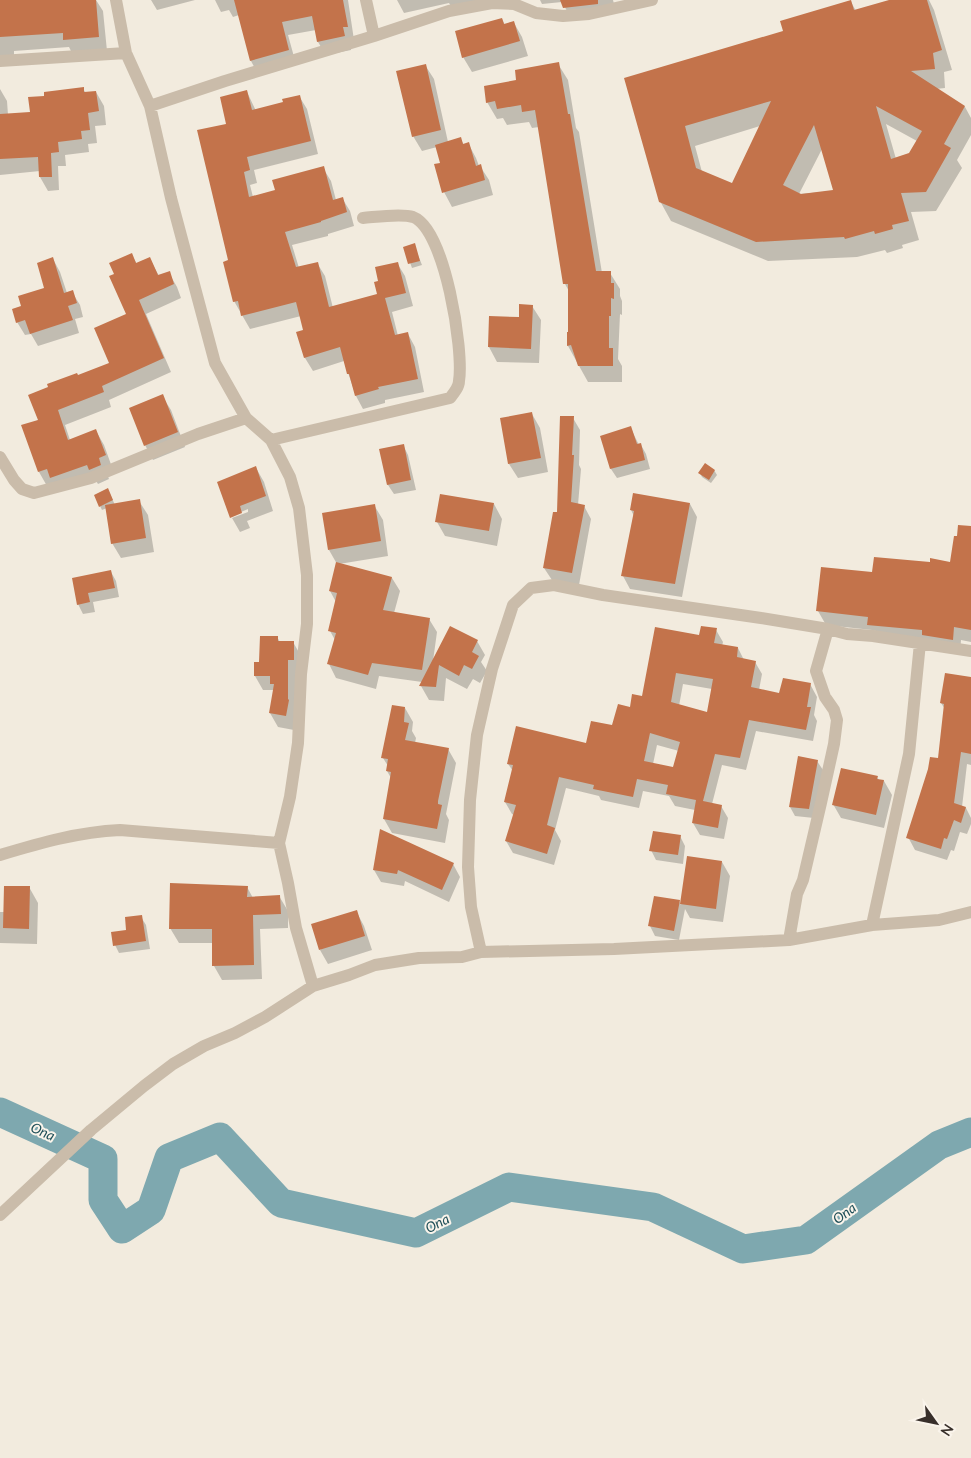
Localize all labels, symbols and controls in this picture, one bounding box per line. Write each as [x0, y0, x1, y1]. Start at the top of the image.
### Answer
water label: Ona [28, 1118, 58, 1144]
water label: Ona [829, 1199, 859, 1227]
water label: Ona [422, 1210, 452, 1236]
north arrow [911, 1398, 961, 1448]
text: N [937, 1421, 957, 1440]

